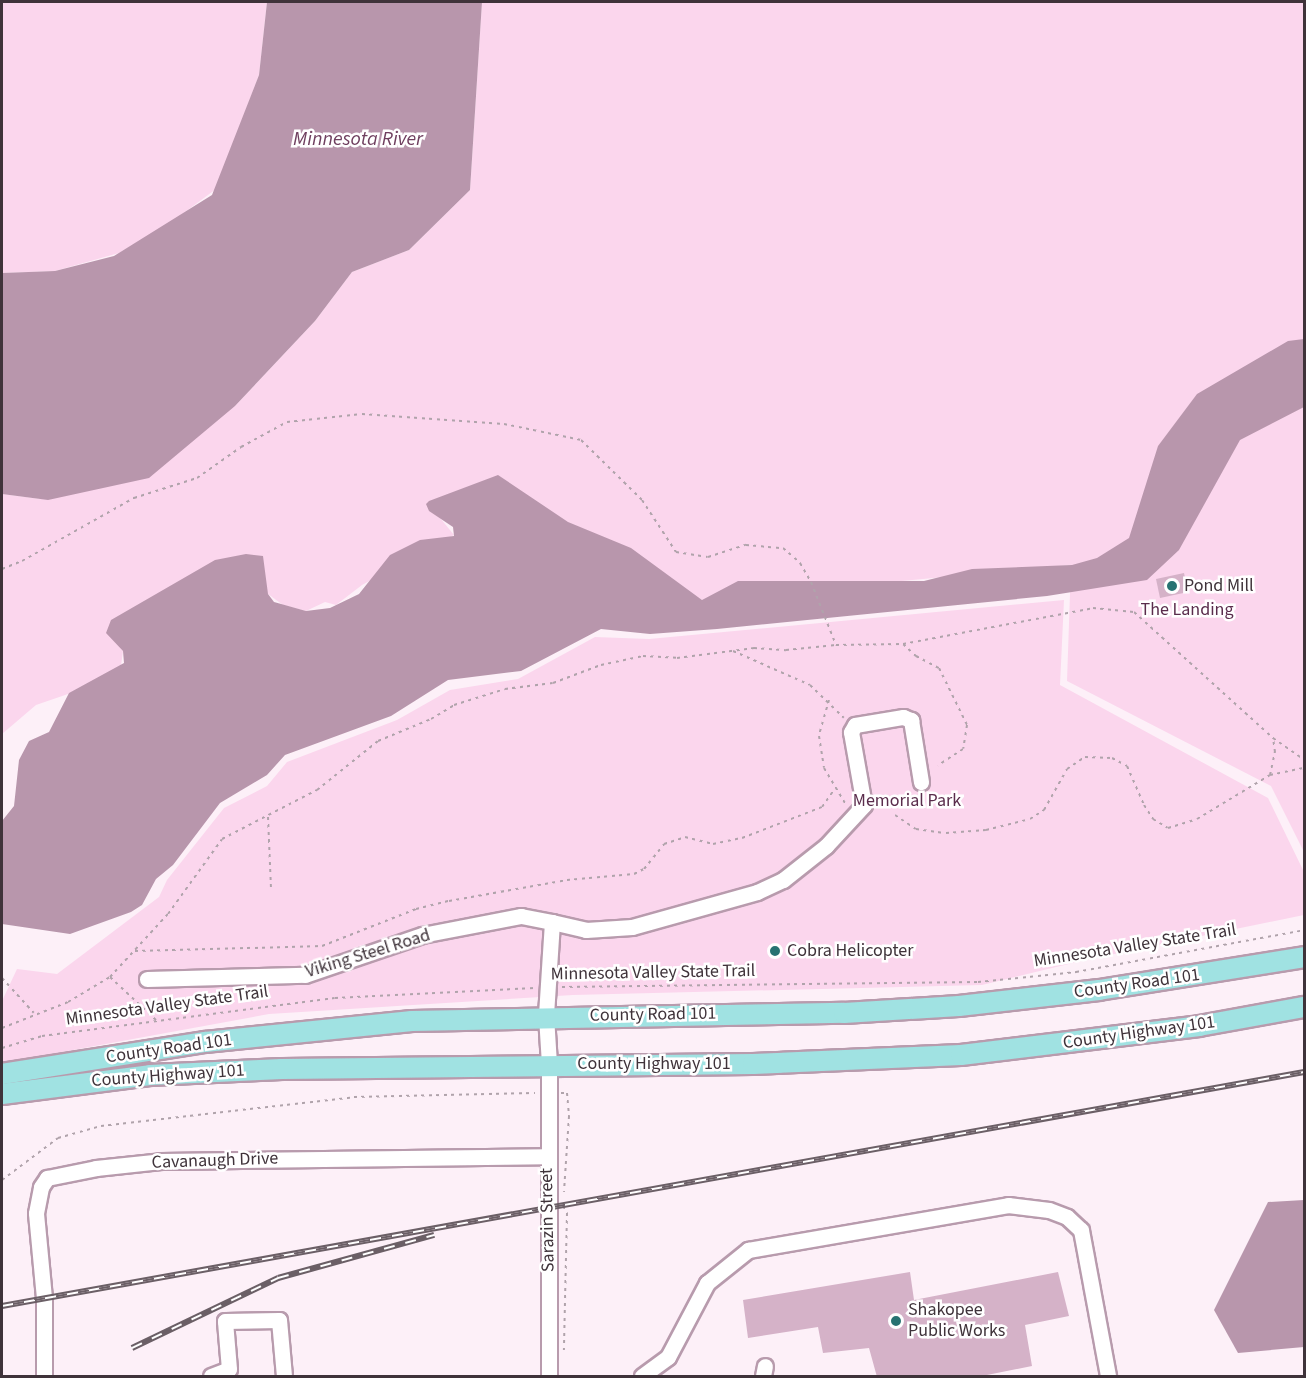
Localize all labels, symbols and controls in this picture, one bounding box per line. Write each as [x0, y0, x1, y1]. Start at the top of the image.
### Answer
water label: Minnesota River [293, 127, 423, 151]
place label: Pond Mill [1184, 575, 1254, 597]
marker: Pond Mill [1165, 579, 1179, 593]
park label: The Landing [1141, 599, 1233, 621]
park label: Memorial Park [853, 790, 961, 812]
street label: Minnesota Valley State Trail [1032, 919, 1238, 973]
street label: Viking Steel Road [303, 925, 433, 983]
place label: Cobra Helicopter [787, 940, 913, 962]
marker: Cobra Helicopter [768, 944, 782, 958]
street label: Minnesota Valley State Trail [551, 960, 755, 986]
street label: County Road 101 [1073, 964, 1201, 1004]
street label: Minnesota Valley State Trail [64, 981, 270, 1031]
street label: County Road 101 [589, 1003, 717, 1027]
street label: County Highway 101 [1062, 1012, 1216, 1054]
street label: County Road 101 [105, 1029, 233, 1069]
street label: County Highway 101 [577, 1053, 731, 1075]
street label: County Highway 101 [91, 1060, 245, 1092]
street label: Cavanaugh Drive [151, 1148, 279, 1174]
street label: Sarazin Street [536, 1168, 560, 1272]
place label: Shakopee Public Works [908, 1300, 1005, 1342]
marker: Shakopee Public Works [889, 1314, 903, 1328]

